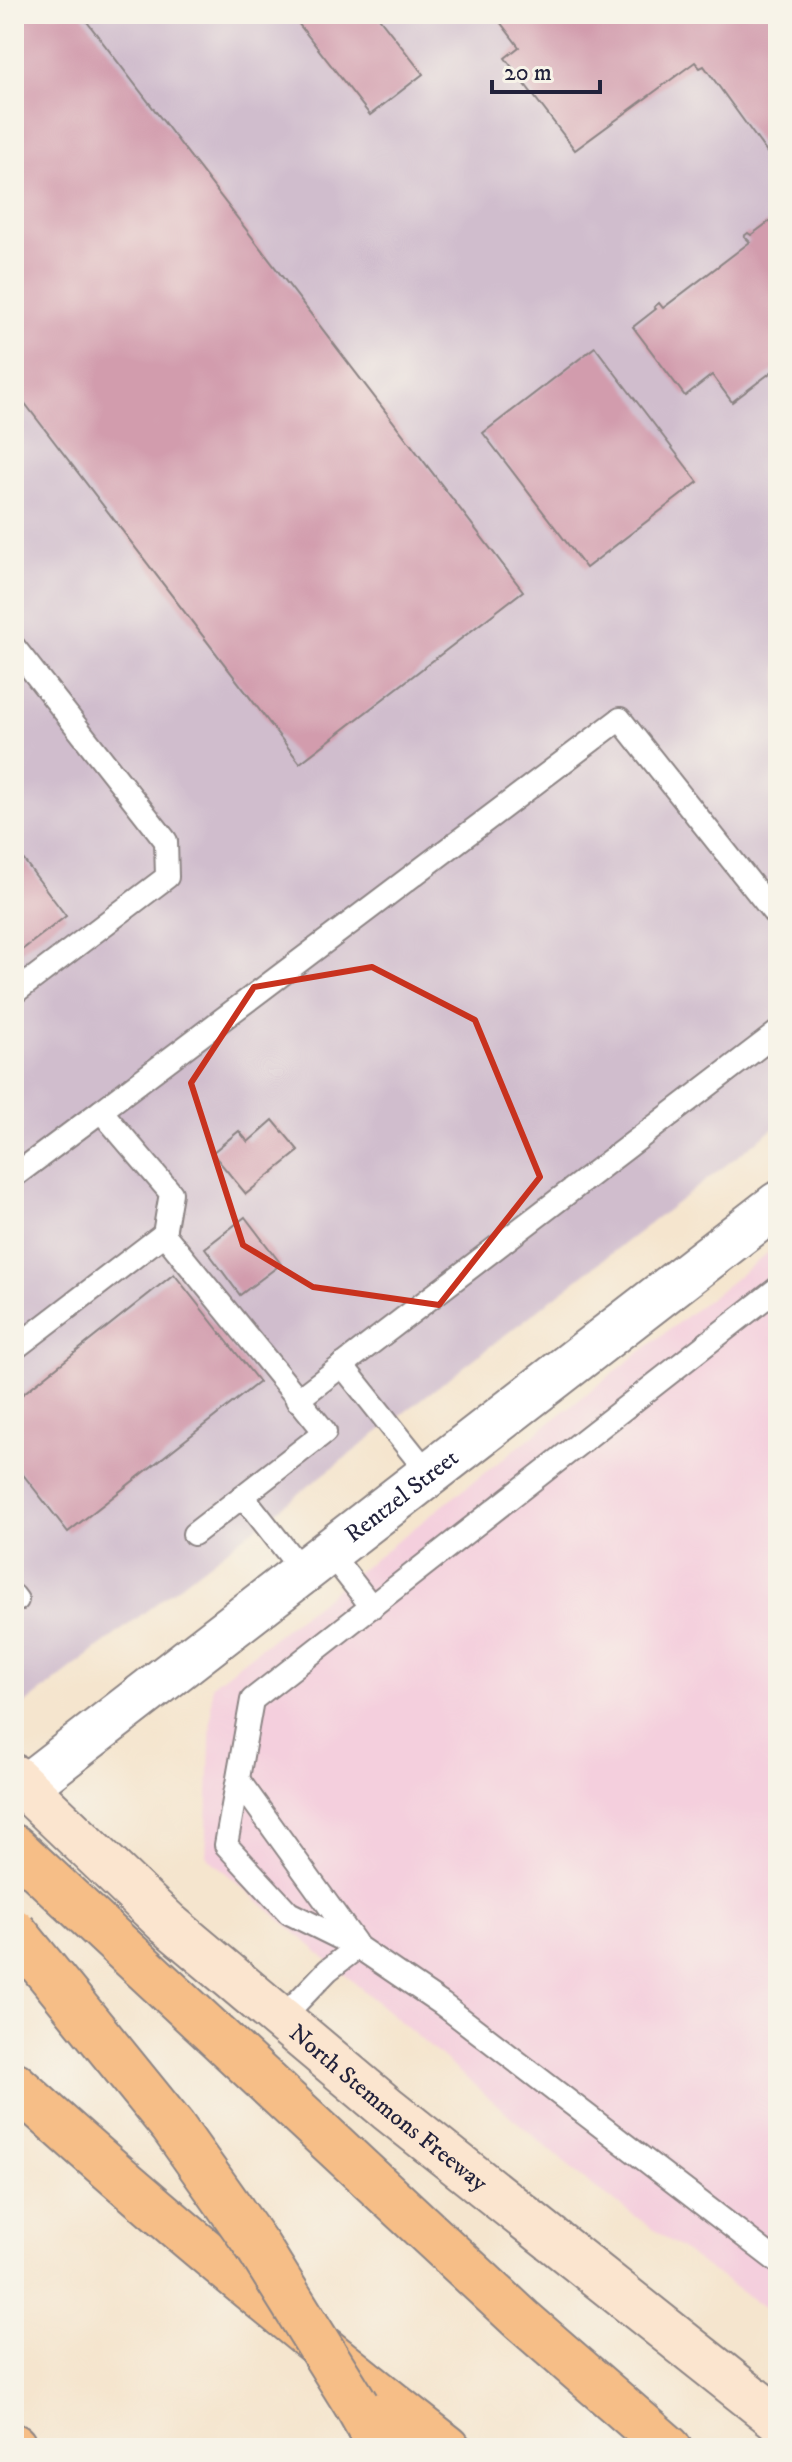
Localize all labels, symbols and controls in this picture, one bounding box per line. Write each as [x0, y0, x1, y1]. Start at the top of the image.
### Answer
scale bar [492, 44, 600, 94]
text: 20 m [504, 58, 552, 88]
street label: Rentzel Street [339, 1443, 465, 1550]
street label: North Stemmons Freeway [283, 2018, 494, 2199]

